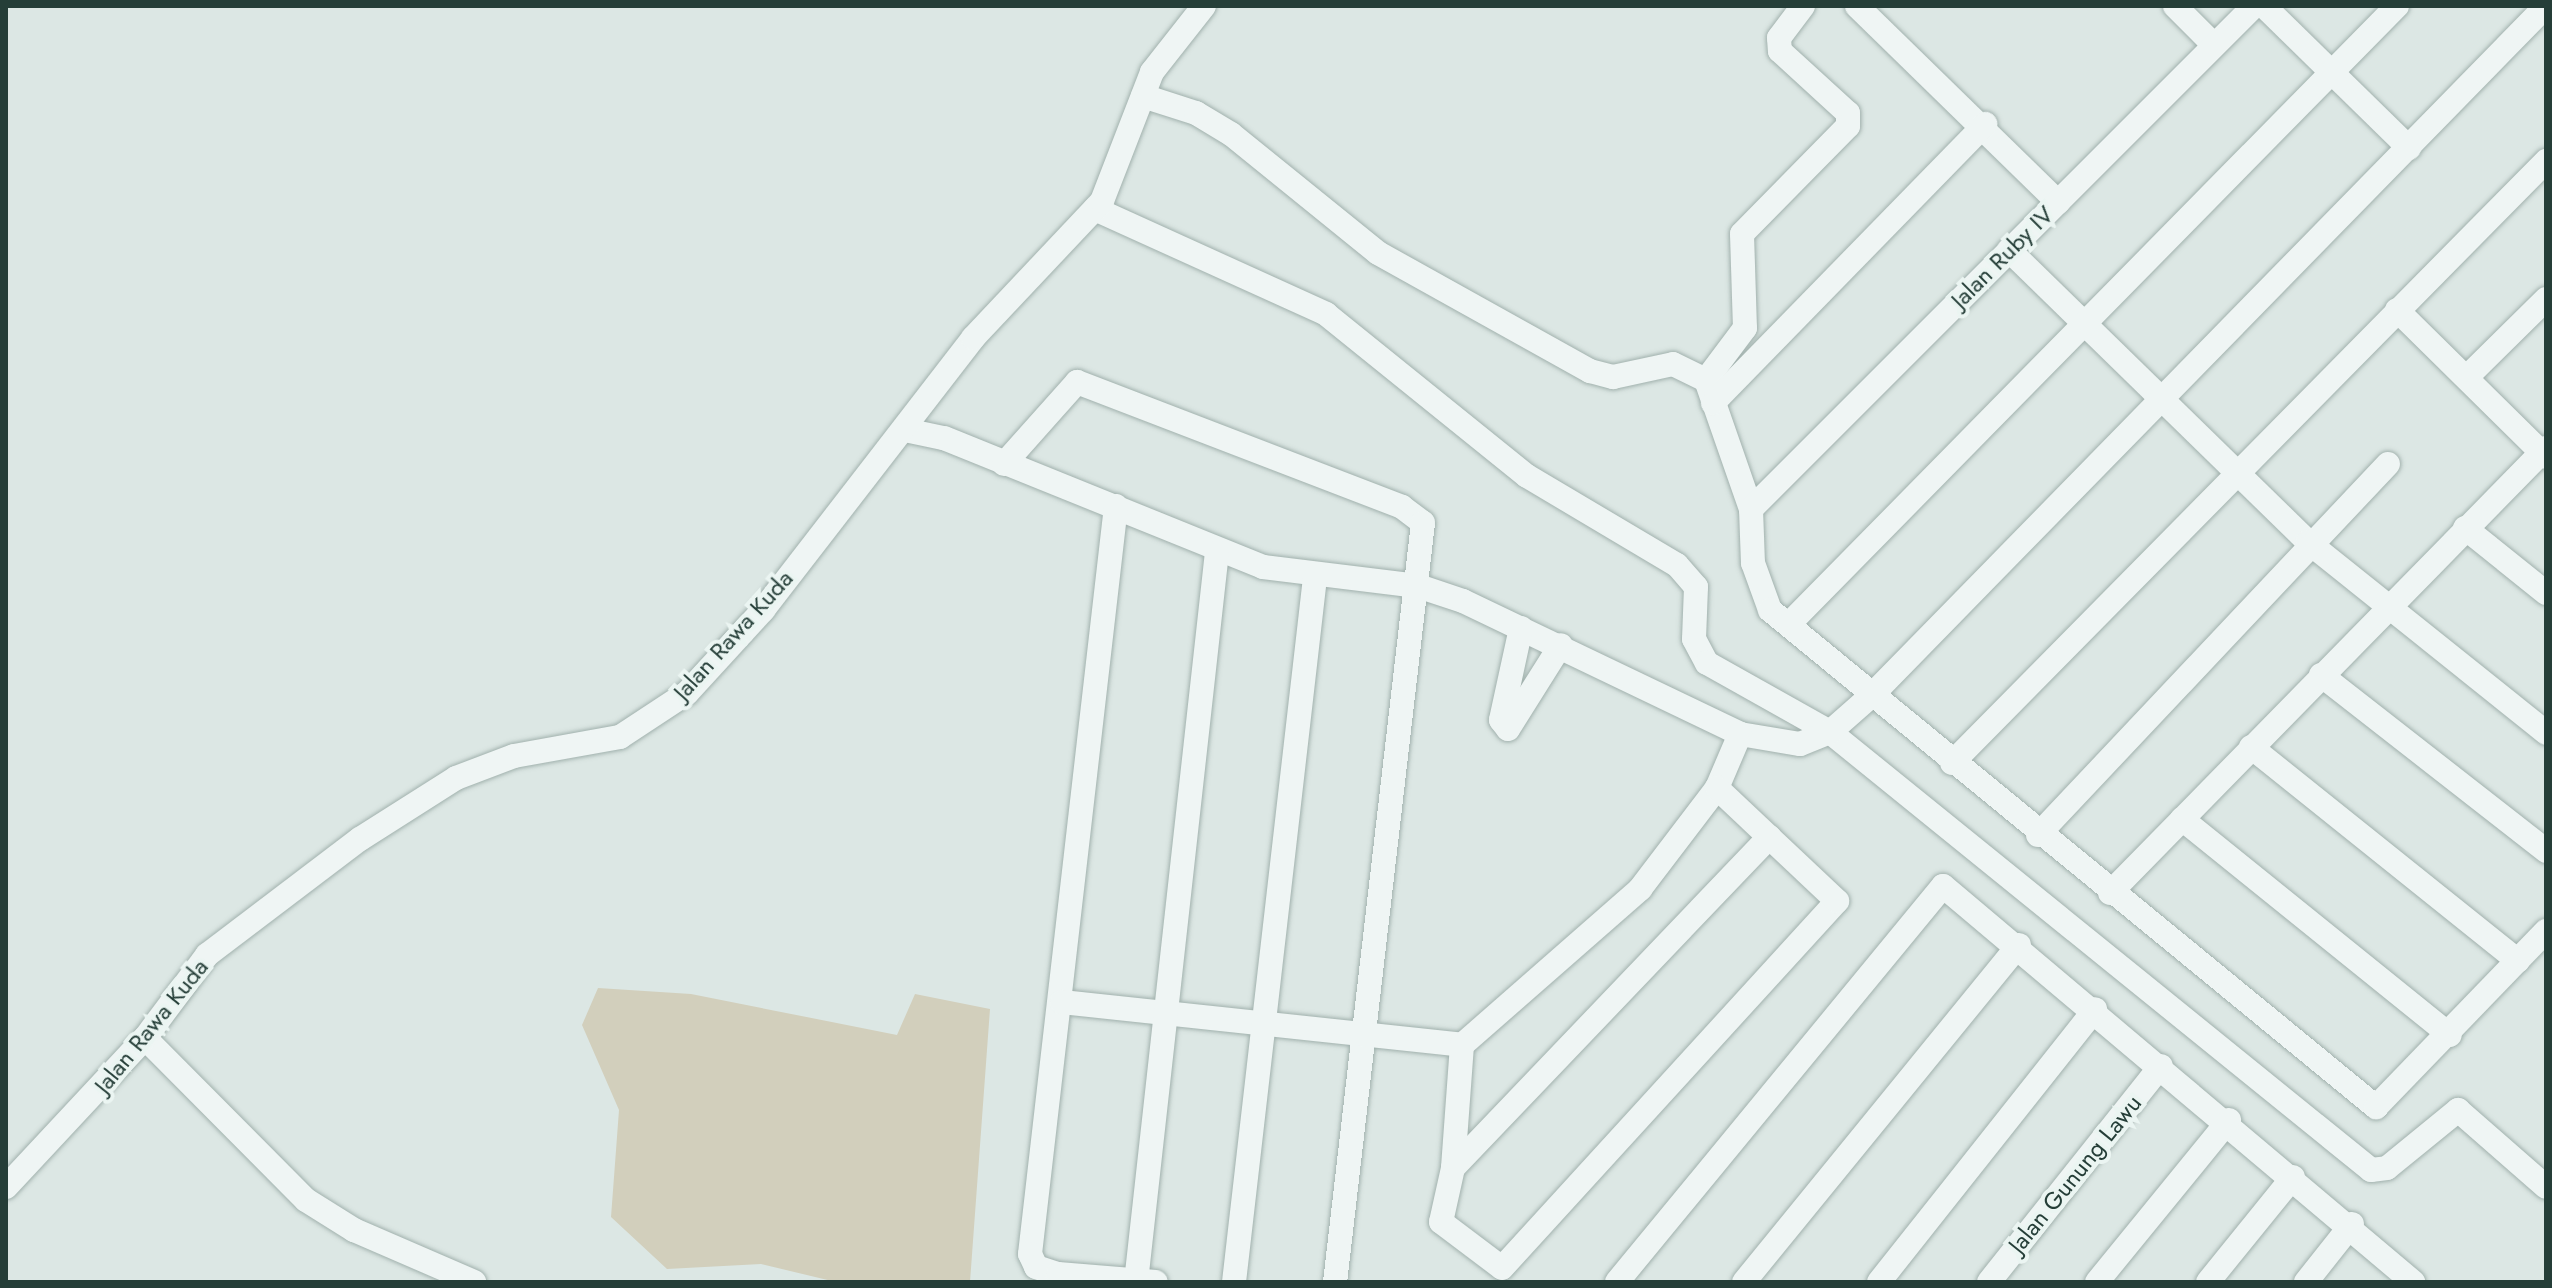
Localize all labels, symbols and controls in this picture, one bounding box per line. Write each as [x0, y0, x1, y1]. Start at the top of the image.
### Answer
street label: Jalan Ruby IV [1945, 200, 2059, 314]
street label: Jalan Rawa Kuda [667, 564, 799, 706]
street label: Jalan Rawa Kuda [88, 953, 214, 1099]
street label: Jalan Gunung Lawu [2002, 1089, 2148, 1259]

